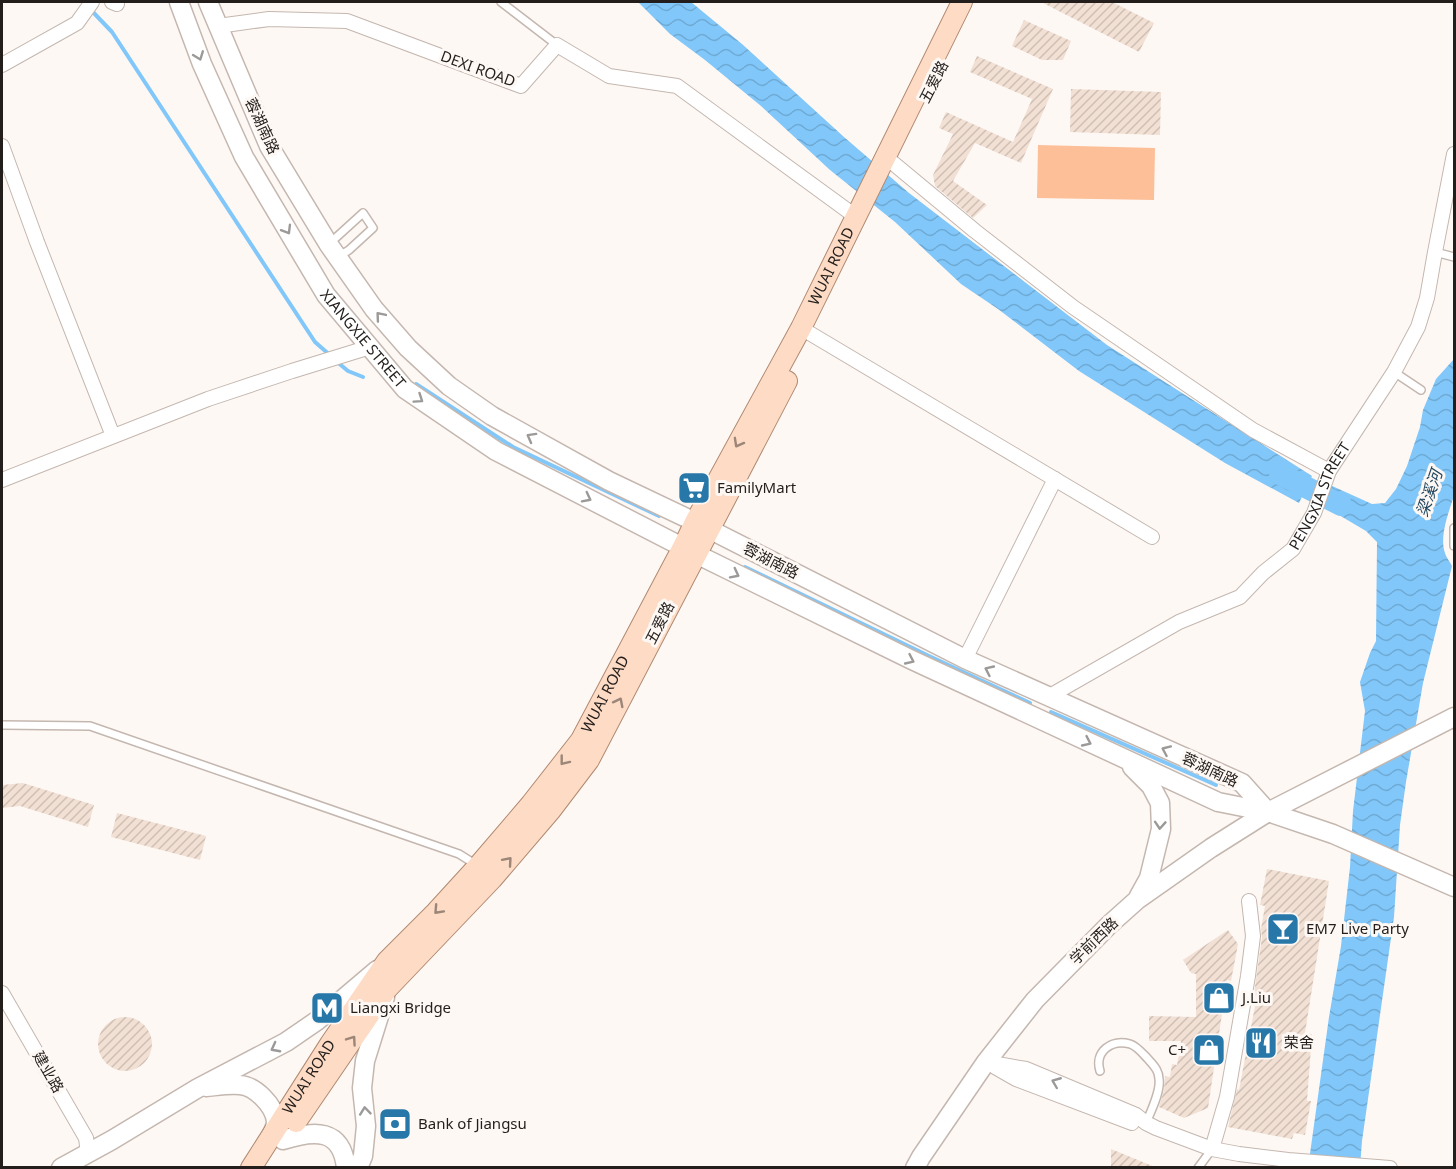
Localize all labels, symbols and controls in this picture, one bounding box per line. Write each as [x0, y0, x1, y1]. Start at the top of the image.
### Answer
street label: DEXI ROAD [438, 45, 519, 91]
one-way arrow [192, 50, 204, 61]
street label: 五爱路 [914, 57, 952, 106]
street label: 蓉湖南路 [241, 94, 285, 157]
street label: WUAI ROAD [803, 223, 858, 308]
one-way arrow [280, 224, 292, 234]
street label: XIANGXIE STREET [316, 285, 411, 392]
one-way arrow [376, 312, 387, 323]
one-way arrow [413, 392, 424, 403]
one-way arrow [527, 433, 537, 444]
one-way arrow [734, 437, 745, 447]
street label: PENGXIA STREET [1284, 437, 1355, 553]
water label: 梁溪河 [1411, 464, 1448, 519]
supermarket icon: FamilyMart [676, 470, 712, 506]
place label: FamilyMart [717, 477, 797, 497]
one-way arrow [581, 490, 592, 502]
street label: 蓉湖南路 [740, 538, 803, 583]
one-way arrow [729, 567, 740, 578]
street label: 五爱路 [640, 598, 678, 647]
street label: WUAI ROAD [576, 651, 633, 736]
one-way arrow [904, 652, 915, 664]
one-way arrow [984, 665, 995, 677]
one-way arrow [612, 698, 623, 708]
one-way arrow [1081, 734, 1092, 746]
one-way arrow [1162, 745, 1173, 757]
street label: 蓉湖南路 [1179, 747, 1242, 791]
one-way arrow [561, 754, 572, 765]
one-way arrow [1153, 821, 1166, 830]
one-way arrow [500, 857, 511, 868]
one-way arrow [434, 903, 445, 913]
bar icon: EM7 Live Party [1265, 911, 1301, 947]
street label: 学前西路 [1065, 912, 1122, 968]
place label: EM7 Live Party [1306, 918, 1409, 938]
shop icon: J.Liu [1201, 980, 1237, 1016]
place label: J.Liu [1240, 987, 1271, 1007]
metro station icon: Liangxi Bridge [309, 990, 345, 1026]
place label: Liangxi Bridge [350, 997, 451, 1017]
restaurant icon: 荣舍 [1243, 1025, 1279, 1061]
shop icon: C+ [1191, 1032, 1227, 1068]
place label: 荣舍 [1284, 1032, 1314, 1052]
street label: WUAI ROAD [277, 1035, 339, 1117]
one-way arrow [345, 1035, 356, 1046]
place label: C+ [1168, 1039, 1186, 1059]
one-way arrow [270, 1041, 281, 1052]
street label: 建业路 [29, 1047, 69, 1096]
one-way arrow [1051, 1077, 1062, 1089]
one-way arrow [359, 1106, 372, 1115]
bank icon: Bank of Jiangsu [377, 1106, 413, 1142]
place label: Bank of Jiangsu [418, 1113, 527, 1133]

